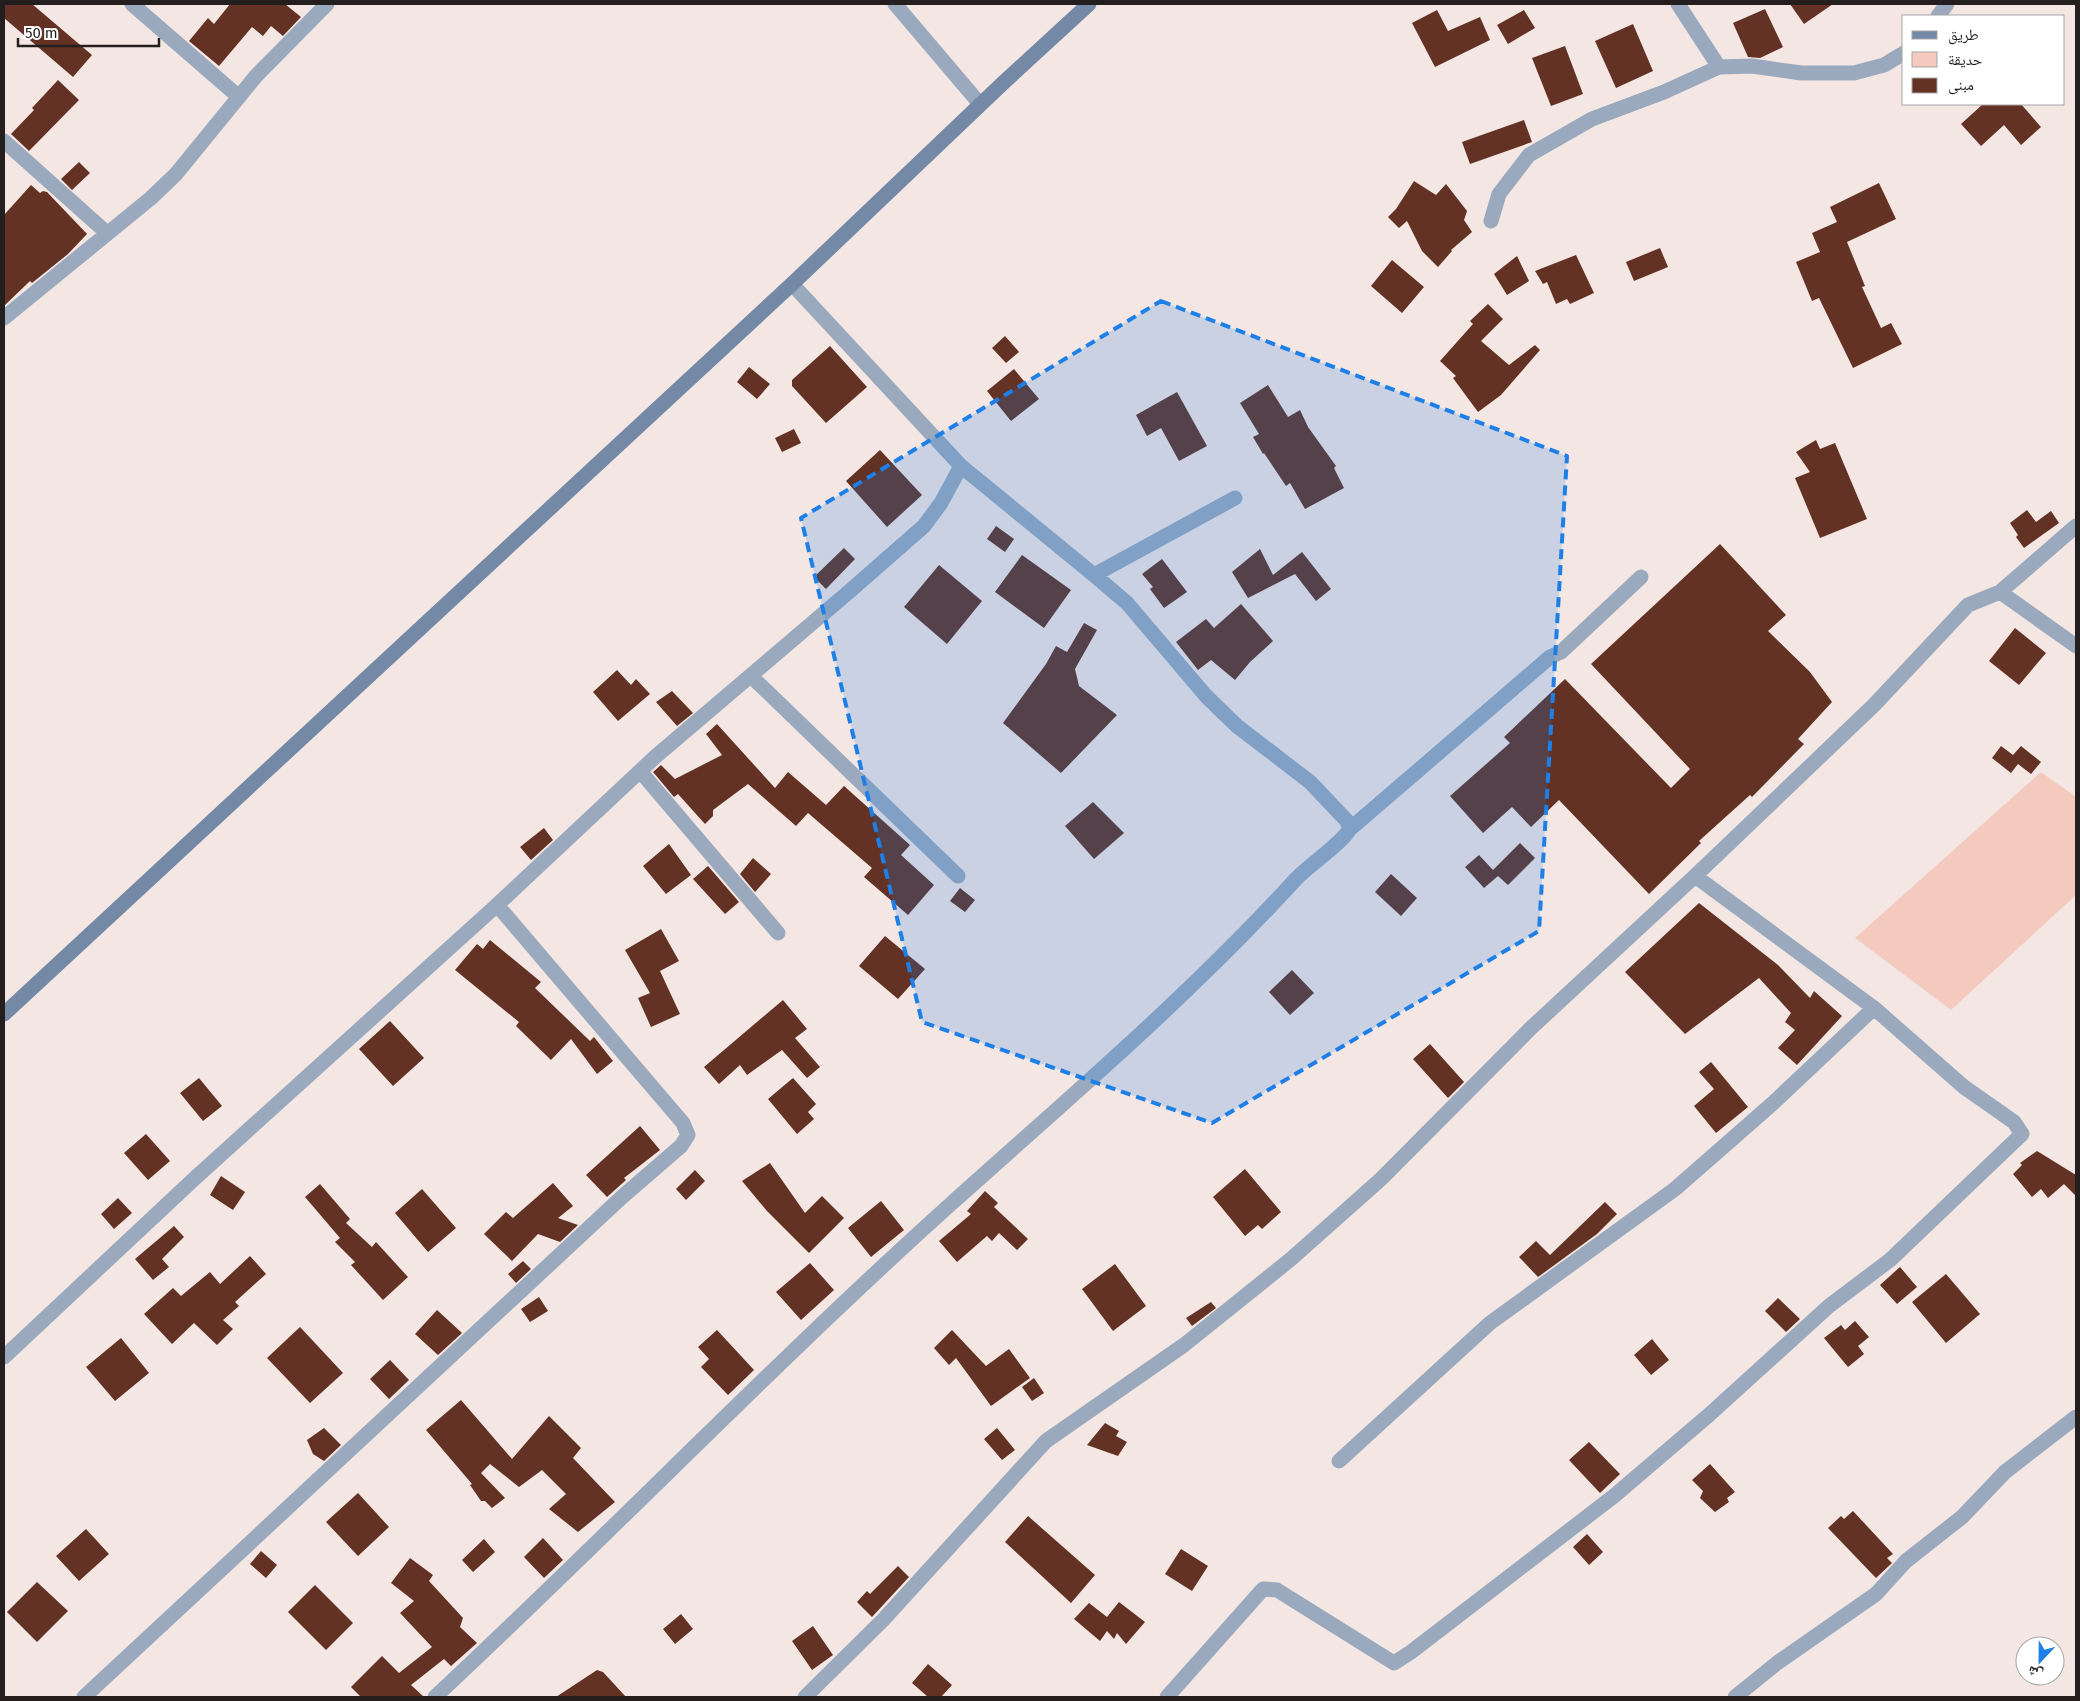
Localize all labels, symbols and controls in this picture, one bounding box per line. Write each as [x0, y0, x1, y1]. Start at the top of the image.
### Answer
scale bar [18, 15, 159, 47]
legend [1902, 15, 2065, 105]
text: 50 m [25, 24, 58, 42]
text: طريق [1948, 26, 1979, 45]
text: حديقة [1948, 51, 1983, 69]
text: مبنى [1948, 76, 1974, 95]
north arrow [2015, 1636, 2065, 1686]
text: ش [2025, 1662, 2045, 1683]

